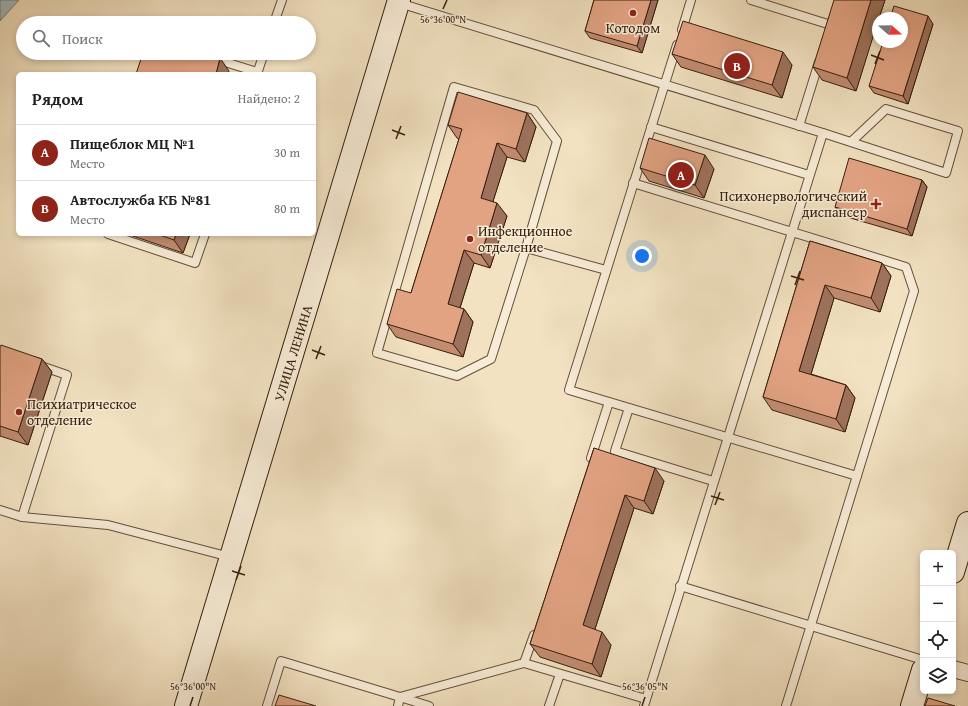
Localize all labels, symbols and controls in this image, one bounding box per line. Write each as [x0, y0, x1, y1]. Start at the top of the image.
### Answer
marker: Котодом [628, 8, 638, 18]
text: 56°36'00"N [420, 12, 466, 27]
north arrow [872, 12, 908, 48]
search box [16, 16, 316, 60]
place label: Котодом [606, 18, 660, 38]
icon: search [30, 27, 52, 49]
text: Поиск [62, 28, 103, 49]
pin: B [724, 51, 750, 81]
text: Рядом [32, 86, 83, 111]
text: Найдено: 2 [238, 89, 300, 108]
text: Пищеблок МЦ №1 [70, 133, 195, 154]
text: A [41, 143, 49, 162]
text: 30 m [274, 143, 300, 162]
text: Место [70, 154, 105, 173]
pin: A [668, 160, 694, 190]
place label: Психонервологический диспансер [720, 186, 867, 222]
text: Автослужба КБ №81 [70, 189, 211, 210]
marker: Психонервологический диспансер [870, 198, 882, 210]
text: B [41, 199, 49, 218]
text: 80 m [274, 199, 300, 218]
text: Место [70, 210, 105, 229]
place label: Инфекционное отделение [478, 221, 573, 257]
marker: Инфекционное отделение [465, 234, 475, 244]
your location [632, 246, 652, 266]
street label: УЛИЦА ЛЕНИНА [269, 302, 317, 404]
place label: Психиатрическое отделение [27, 394, 137, 430]
marker: Психиатрическое отделение [14, 407, 24, 417]
map controls [920, 550, 956, 694]
button: + [920, 550, 956, 586]
button: − [920, 586, 956, 622]
button: locate [920, 622, 956, 658]
button: layers [920, 658, 956, 694]
text: 56°36'00"N [170, 679, 216, 694]
text: 56°36'05"N [622, 679, 668, 694]

